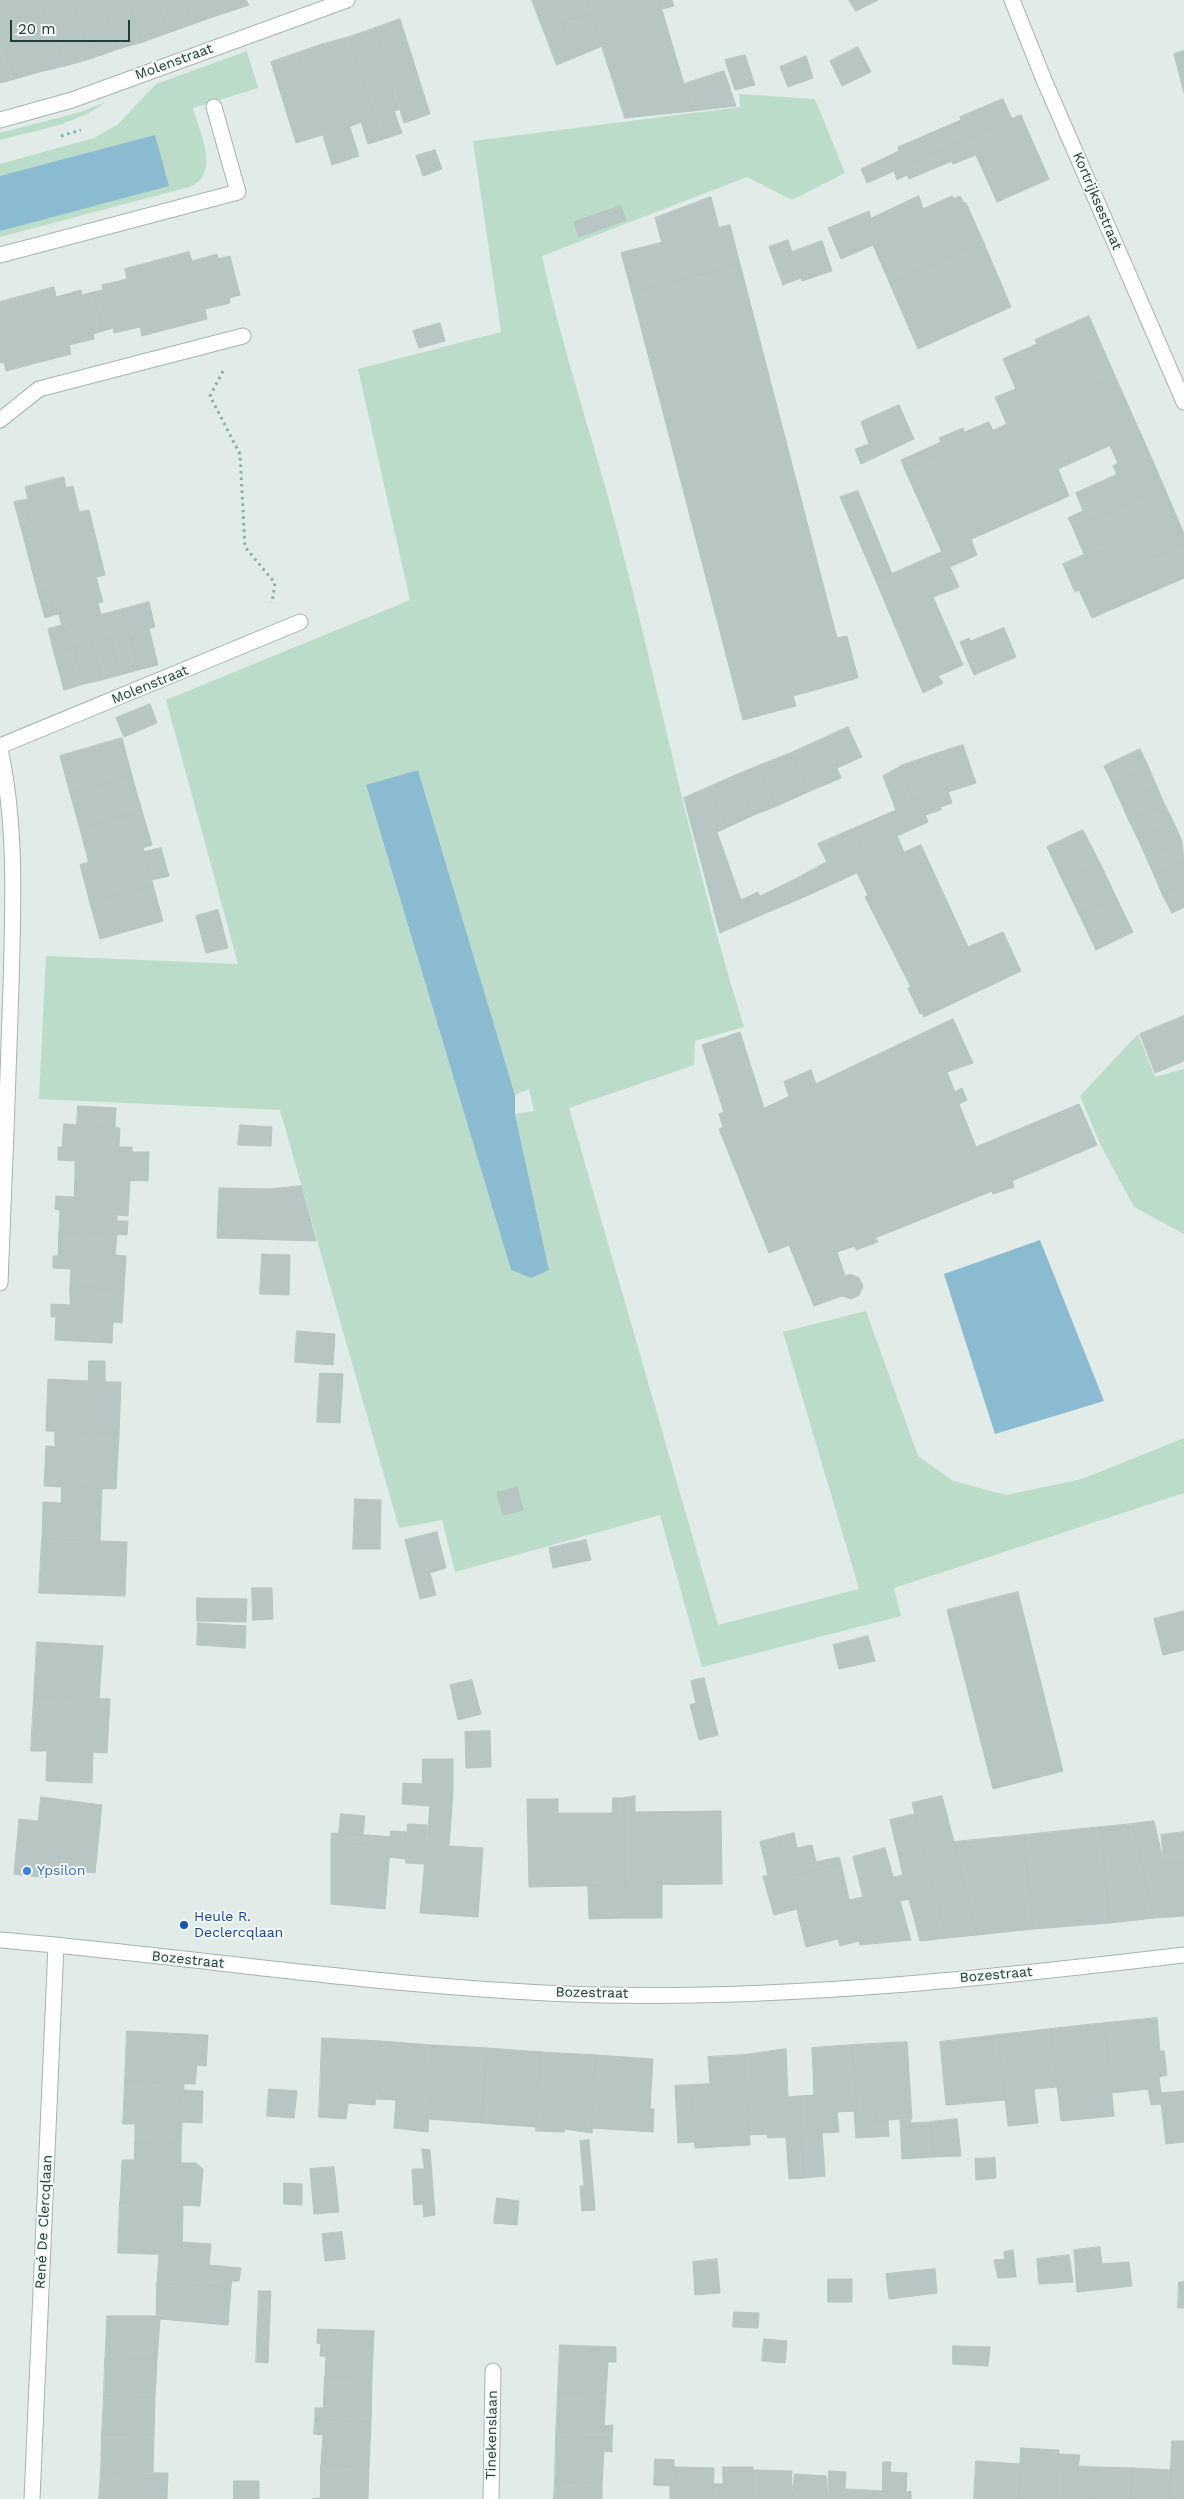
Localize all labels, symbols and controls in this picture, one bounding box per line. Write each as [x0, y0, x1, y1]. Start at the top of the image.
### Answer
scale bar [12, 10, 132, 42]
text: 20 m [18, 20, 56, 38]
street label: Molenstraat [133, 40, 215, 84]
street label: Kortrijksestraat [1069, 150, 1125, 252]
street label: Molenstraat [109, 662, 191, 708]
place label: Ypsilon [37, 1863, 85, 1879]
marker: Ypsilon [21, 1865, 33, 1877]
place label: Heule R. Declercqlaan [194, 1909, 283, 1941]
marker: Heule R. Declercqlaan [178, 1919, 190, 1931]
street label: Bozestraat [151, 1948, 225, 1972]
street label: Bozestraat [959, 1963, 1033, 1987]
street label: Bozestraat [555, 1984, 629, 2002]
street label: René De Clercqlaan [32, 2154, 56, 2290]
street label: Tinekenslaan [483, 2390, 501, 2480]

